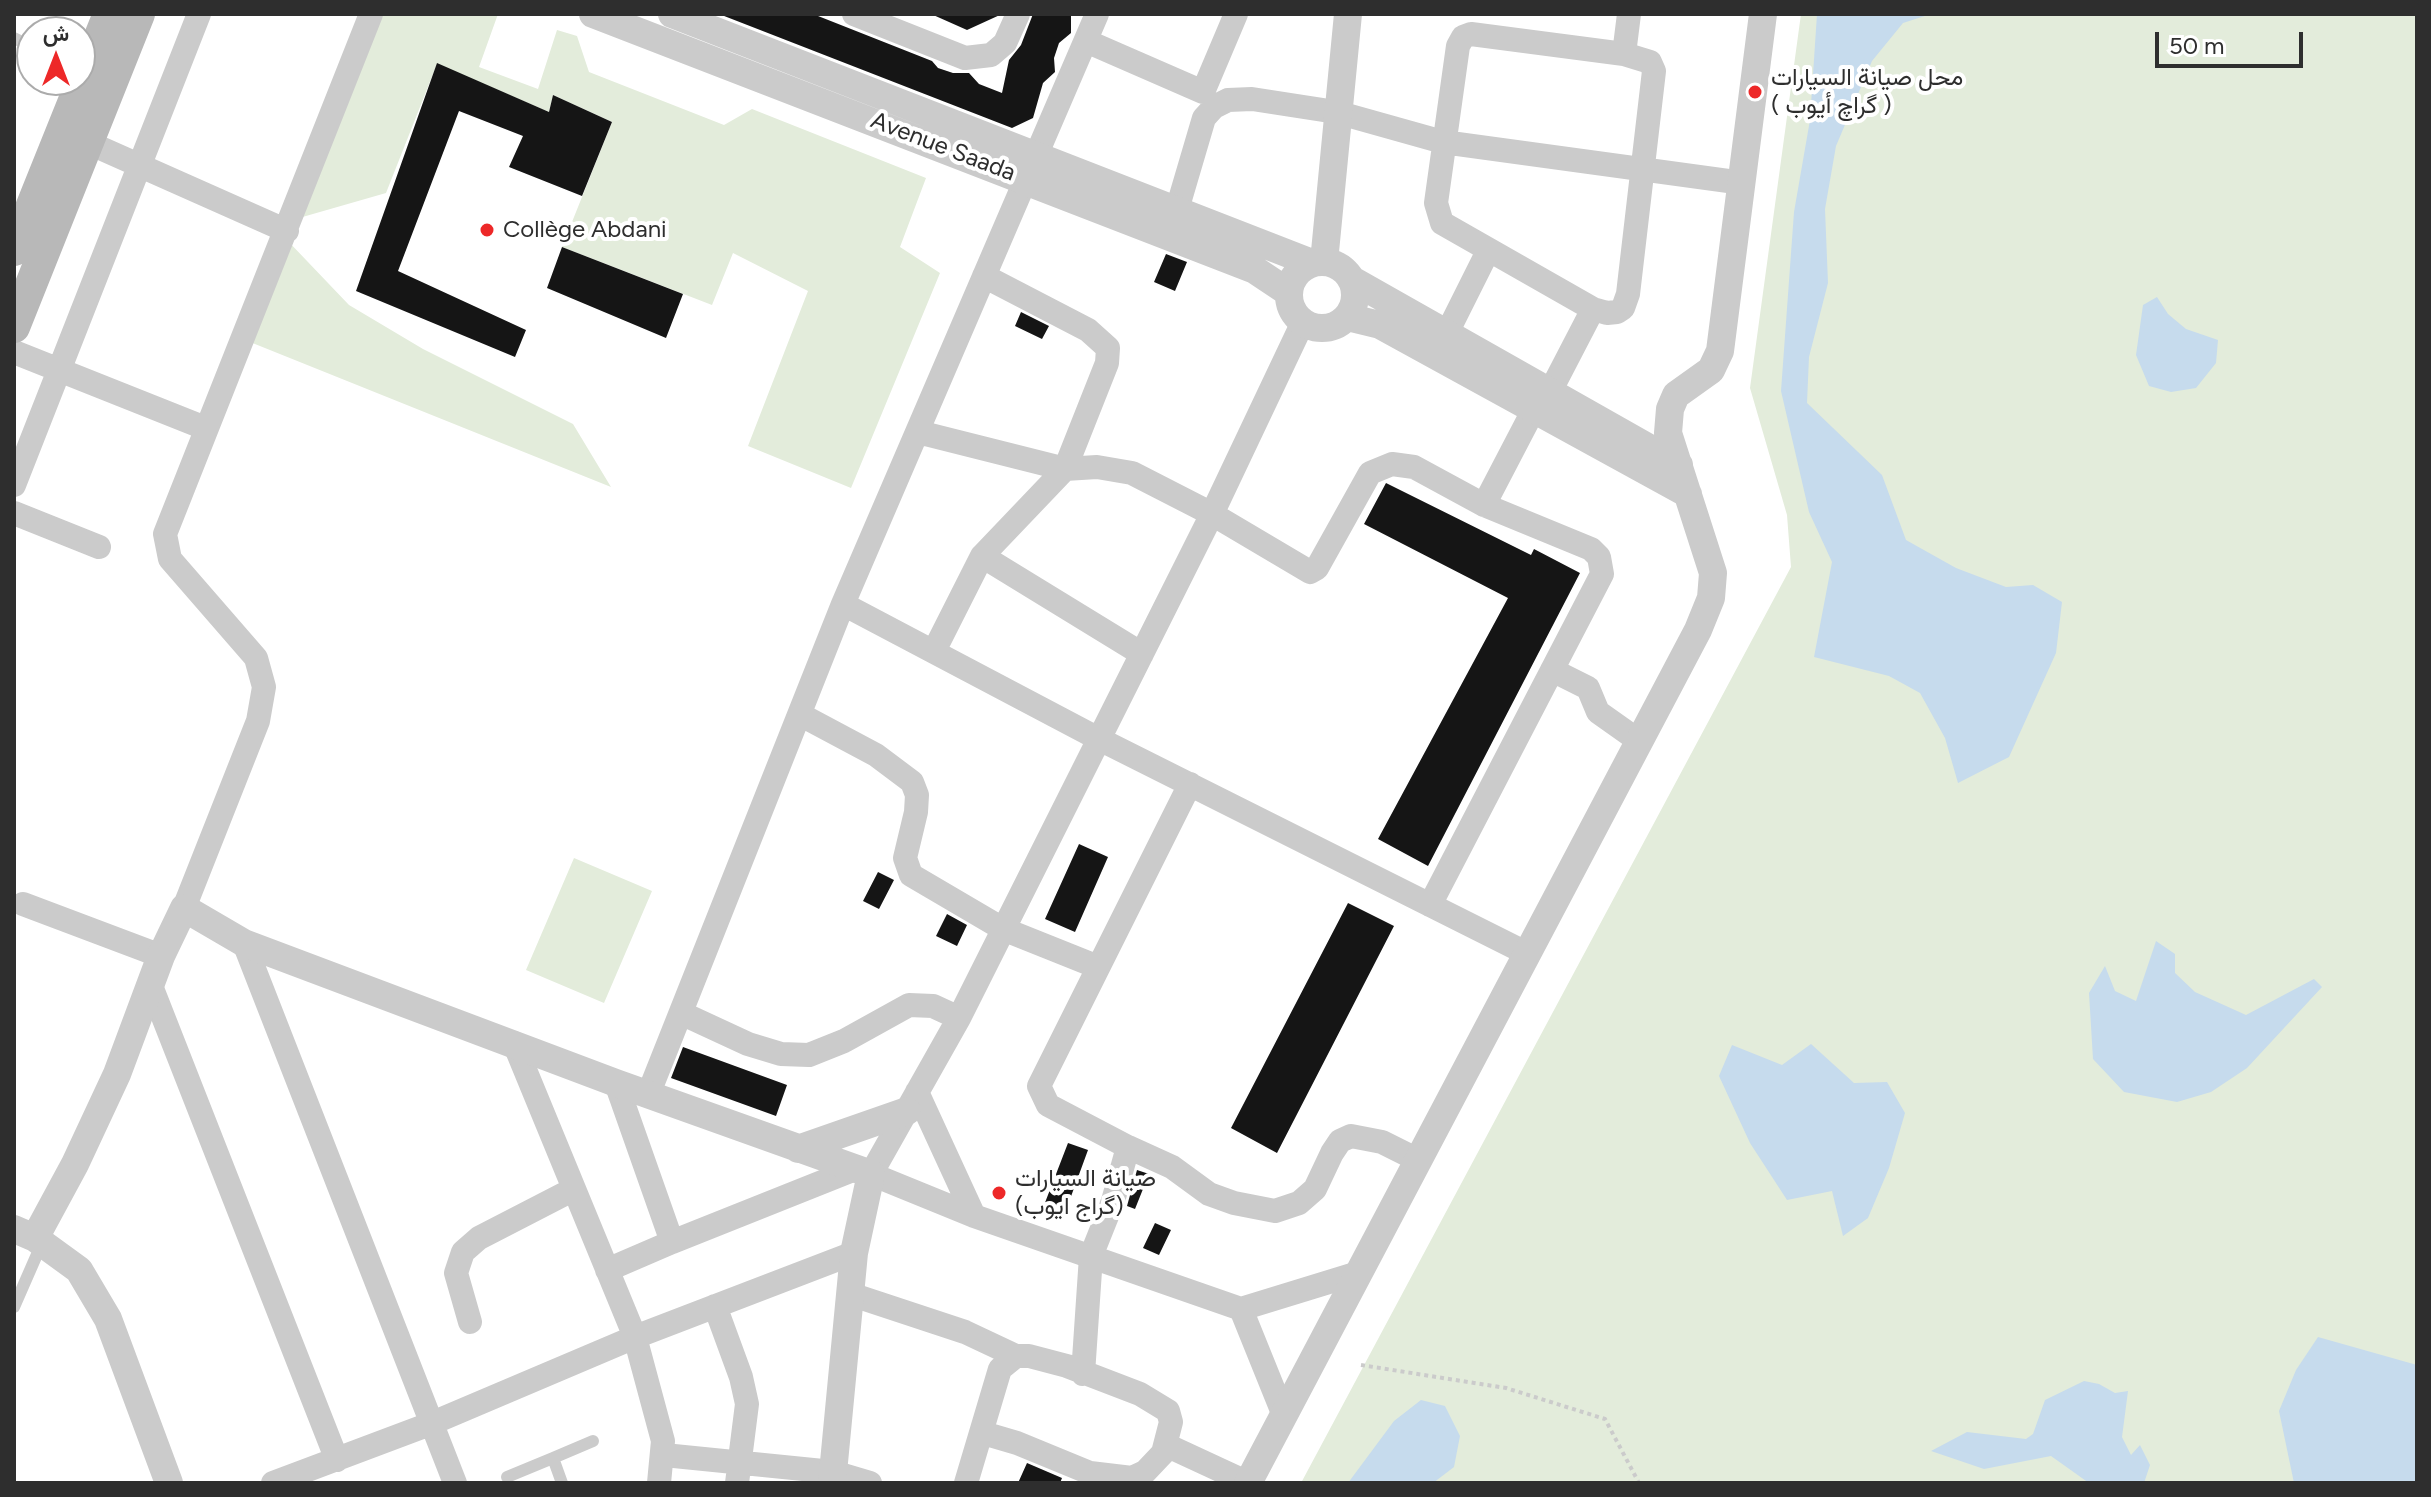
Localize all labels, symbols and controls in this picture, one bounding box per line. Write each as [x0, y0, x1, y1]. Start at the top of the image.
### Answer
north arrow [16, 16, 96, 96]
scale bar [2159, 16, 2307, 66]
text: ش [43, 20, 69, 47]
text: 50 m [2169, 31, 2225, 60]
place label: محل صيانة السيارات ( گراچ أيوب ) [1771, 64, 1963, 120]
marker: محل صيانة السيارات ( گراچ أيوب ) [1746, 83, 1764, 101]
street label: Avenue Saada [867, 106, 1019, 188]
place label: Collège Abdani [503, 216, 667, 244]
marker: Collège Abdani [478, 221, 496, 239]
place label: صيانة السيارات (گراج ايوب) [1015, 1165, 1156, 1221]
marker: صيانة السيارات (گراج ايوب) [990, 1184, 1008, 1202]

